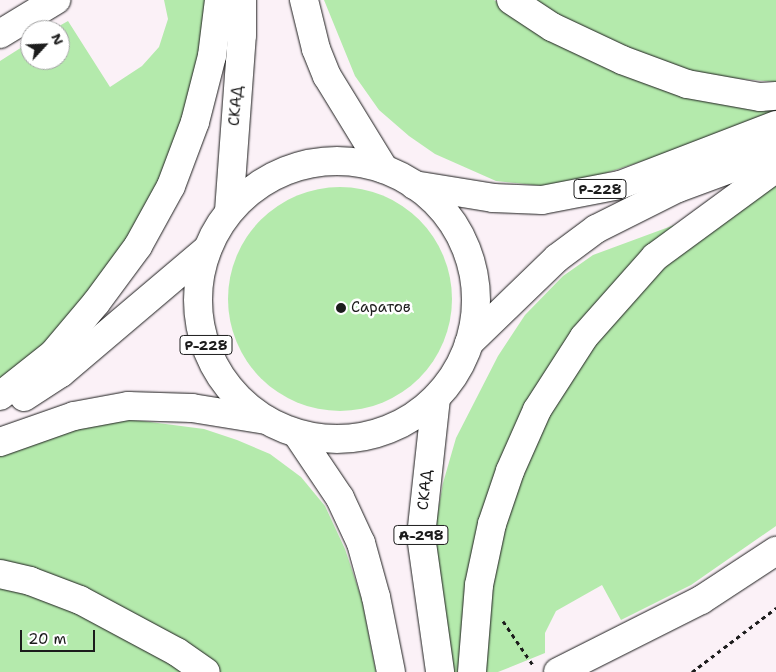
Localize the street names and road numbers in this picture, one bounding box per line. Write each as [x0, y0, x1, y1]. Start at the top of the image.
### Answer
street label: СКАД [225, 85, 247, 127]
road number: Р-228 [572, 178, 628, 200]
road number: Р-228 [178, 334, 234, 356]
street label: СКАД [414, 469, 436, 511]
road number: А-298 [392, 524, 450, 546]

